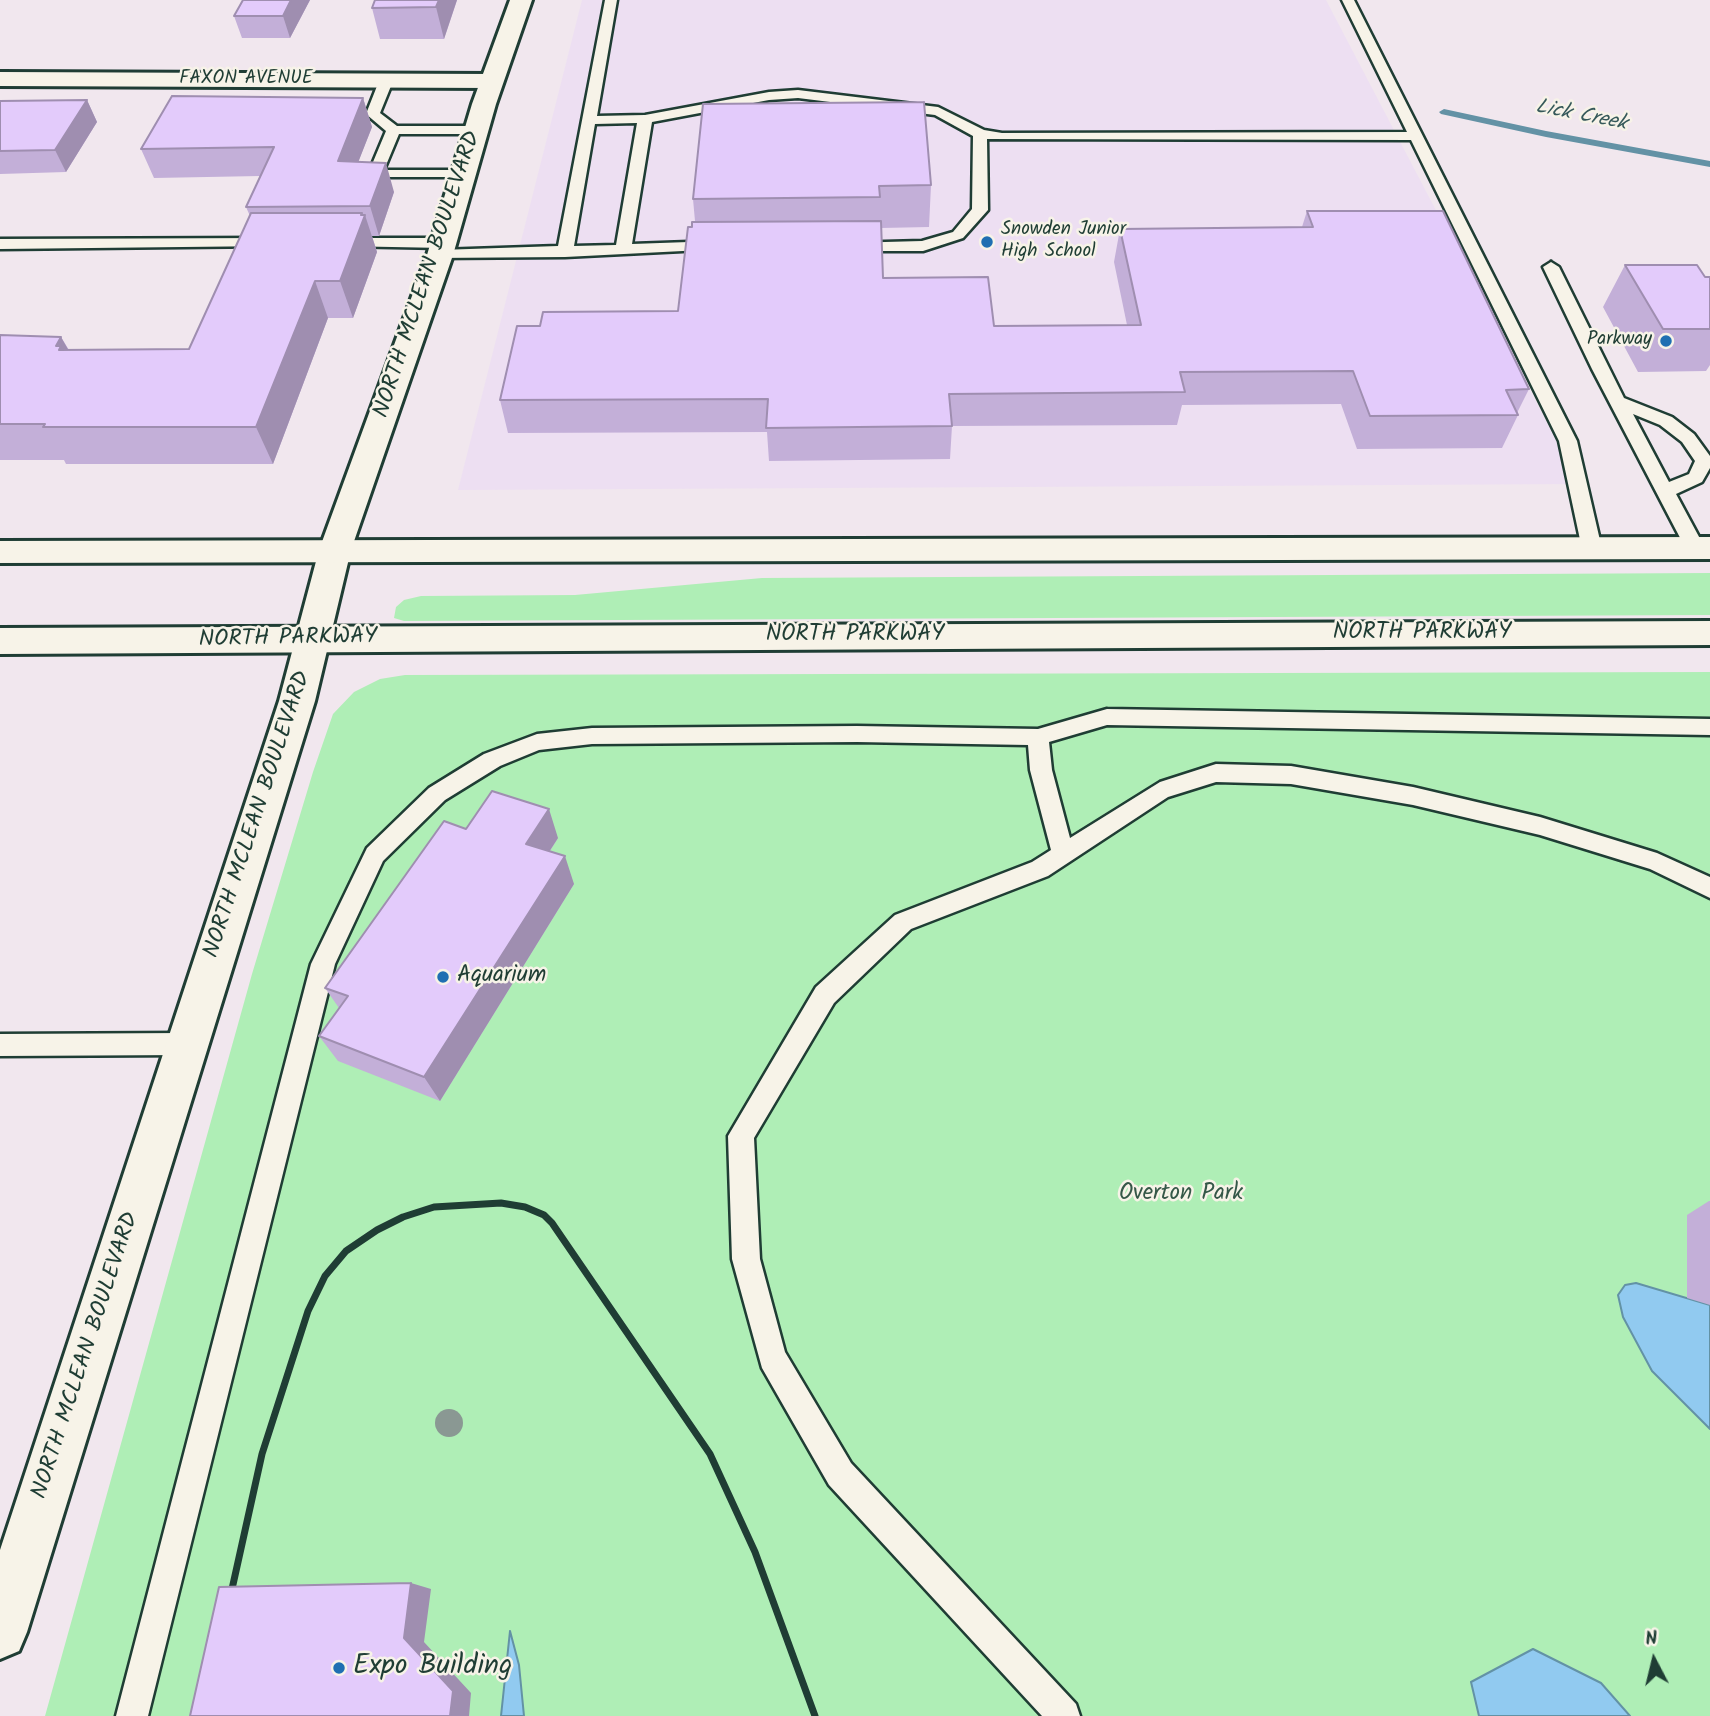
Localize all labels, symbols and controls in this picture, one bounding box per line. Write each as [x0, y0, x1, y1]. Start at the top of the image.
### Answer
street label: FAXON AVENUE [179, 69, 313, 91]
water label: Lick Creek [1533, 96, 1629, 138]
street label: NORTH MCLEAN BOULEVARD [370, 128, 488, 422]
place label: Snowden Junior High School [1001, 220, 1126, 264]
marker: Snowden Junior High School [979, 234, 995, 250]
place label: Parkway [1587, 330, 1652, 352]
marker: Parkway [1658, 333, 1674, 349]
street label: NORTH PARKWAY [1333, 620, 1511, 648]
street label: NORTH PARKWAY [766, 622, 944, 650]
street label: NORTH PARKWAY [198, 625, 378, 655]
street label: NORTH MCLEAN BOULEVARD [200, 668, 318, 962]
place label: Aquarium [457, 963, 546, 991]
marker: Aquarium [435, 969, 451, 985]
park label: Overton Park [1119, 1181, 1243, 1209]
street label: NORTH MCLEAN BOULEVARD [28, 1209, 146, 1503]
text: N [1644, 1624, 1659, 1655]
north arrow [1619, 1625, 1689, 1695]
place label: Expo Building [353, 1651, 512, 1685]
marker: Expo Building [331, 1660, 347, 1676]

